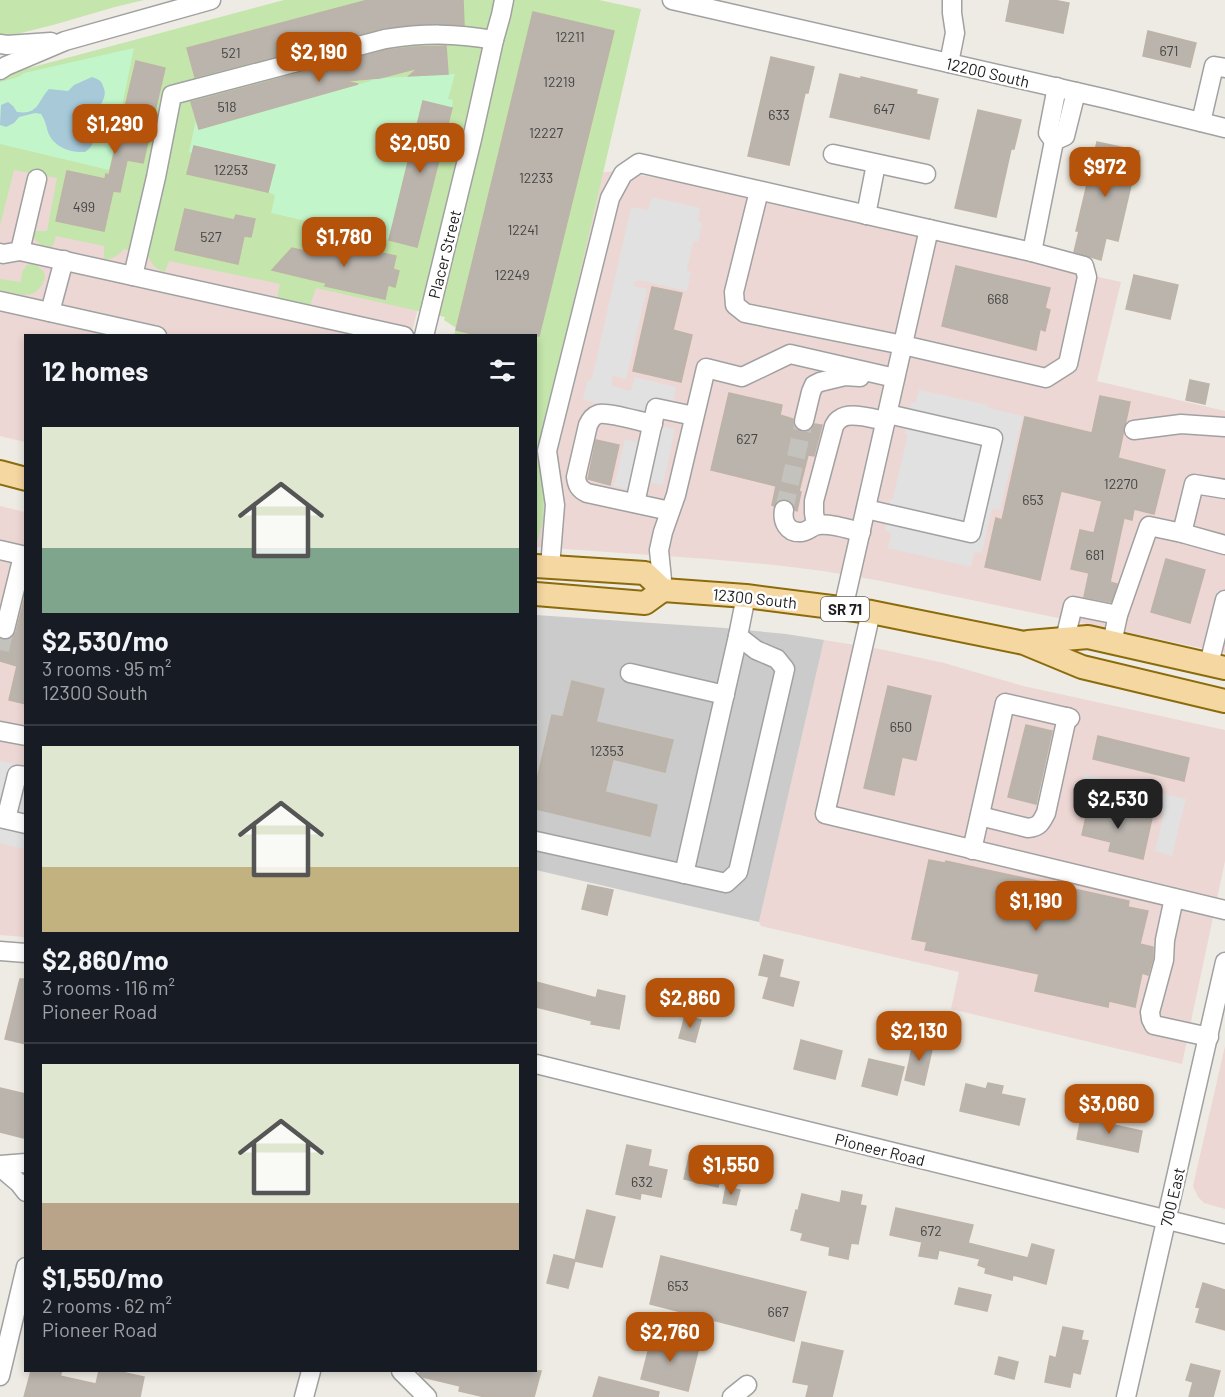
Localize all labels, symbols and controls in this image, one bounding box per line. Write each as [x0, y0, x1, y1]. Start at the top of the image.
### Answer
house number: 12211 [555, 28, 585, 45]
pin: $2,190 [270, 32, 368, 83]
text: $2,190 [290, 39, 348, 63]
house number: 671 [1160, 42, 1178, 59]
house number: 521 [221, 44, 241, 61]
street label: 12200 South [944, 53, 1032, 91]
house number: 12219 [543, 73, 575, 90]
house number: 518 [218, 98, 237, 115]
house number: 647 [873, 100, 895, 117]
pin: $1,290 [66, 104, 164, 155]
house number: 633 [768, 106, 790, 123]
text: $1,290 [86, 111, 144, 135]
pin: $2,050 [371, 123, 469, 174]
house number: 12227 [529, 124, 563, 141]
text: $2,050 [390, 130, 451, 154]
pin: $972 [1069, 147, 1141, 198]
text: $972 [1083, 154, 1127, 178]
house number: 12253 [214, 161, 248, 178]
house number: 12233 [519, 169, 553, 186]
house number: 499 [73, 198, 95, 215]
street label: Placer Street [424, 208, 464, 300]
pin: $1,780 [295, 217, 393, 268]
house number: 12241 [507, 221, 539, 238]
text: $1,780 [316, 224, 372, 248]
house number: 527 [200, 228, 222, 245]
house number: 12249 [495, 266, 529, 283]
house number: 668 [987, 290, 1009, 307]
icon: filters [486, 354, 519, 387]
text: 12 homes [42, 355, 148, 386]
house number: 627 [736, 430, 758, 447]
icon: home [227, 466, 335, 574]
house number: 12270 [1104, 475, 1138, 492]
house number: 653 [1022, 491, 1044, 508]
house number: 681 [1085, 546, 1105, 563]
street label: 12300 South [712, 584, 798, 612]
road number: SR 71 [821, 597, 869, 621]
text: $2,530/mo [42, 625, 169, 656]
text: 3 rooms · 95 m² [42, 656, 171, 680]
text: 12300 South [42, 680, 148, 704]
house number: 650 [890, 718, 912, 735]
house number: 12353 [590, 742, 624, 759]
pin: $2,530 [1069, 779, 1167, 830]
icon: home [227, 785, 335, 893]
text: $2,530 [1088, 786, 1148, 810]
pin: $1,190 [987, 881, 1085, 932]
text: $1,190 [1010, 888, 1062, 912]
text: $2,860/mo [42, 944, 169, 975]
text: 3 rooms · 116 m² [42, 975, 175, 999]
pin: $2,860 [641, 978, 739, 1029]
text: $2,860 [660, 985, 720, 1009]
text: Pioneer Road [42, 999, 157, 1023]
pin: $2,130 [870, 1011, 968, 1062]
text: $2,130 [890, 1018, 948, 1042]
pin: $3,060 [1060, 1084, 1158, 1135]
text: $3,060 [1079, 1091, 1139, 1115]
icon: home [227, 1103, 335, 1211]
street label: Pioneer Road [833, 1129, 927, 1169]
pin: $1,550 [682, 1145, 780, 1196]
text: $1,550 [703, 1152, 759, 1176]
street label: 700 East [1156, 1166, 1188, 1228]
house number: 632 [631, 1173, 653, 1190]
house number: 672 [920, 1222, 942, 1239]
text: $1,550/mo [42, 1262, 163, 1293]
house number: 653 [667, 1277, 689, 1294]
text: 2 rooms · 62 m² [42, 1293, 172, 1317]
house number: 667 [767, 1303, 789, 1320]
pin: $2,760 [621, 1312, 719, 1363]
text: Pioneer Road [42, 1317, 157, 1341]
text: $2,760 [640, 1319, 700, 1343]

